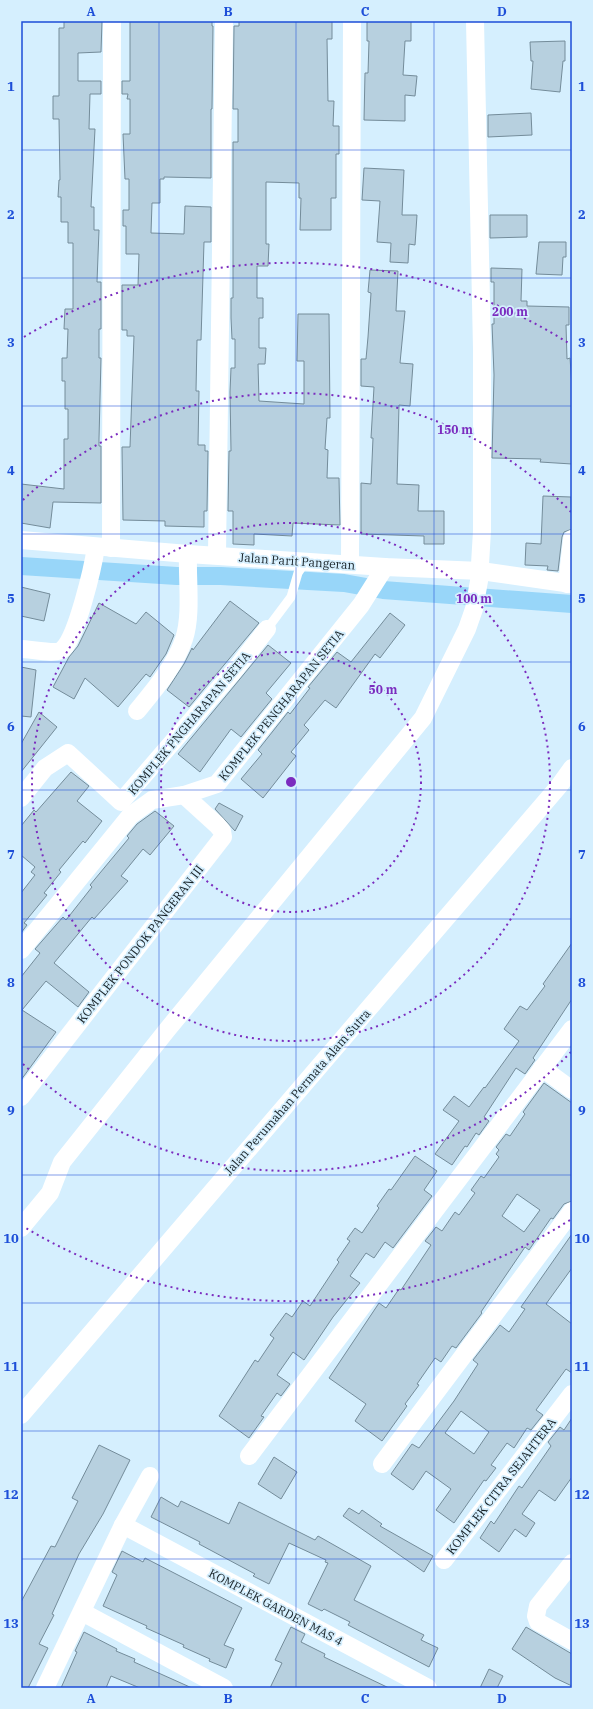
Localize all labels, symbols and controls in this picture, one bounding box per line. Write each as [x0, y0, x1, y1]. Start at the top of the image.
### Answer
text: A [86, 3, 96, 20]
text: B [223, 3, 233, 20]
text: C [361, 3, 370, 20]
text: D [497, 3, 507, 20]
text: 1 [7, 78, 15, 95]
text: 1 [578, 78, 586, 95]
text: 2 [7, 206, 15, 223]
text: 2 [578, 206, 586, 223]
text: 200 m [492, 304, 528, 319]
text: 3 [7, 334, 15, 351]
text: 3 [578, 334, 586, 351]
text: 150 m [437, 422, 473, 437]
text: 4 [7, 462, 15, 479]
text: 4 [578, 462, 586, 479]
street label: Jalan Parit Pangeran [238, 549, 356, 573]
text: 5 [7, 590, 15, 607]
text: 5 [578, 590, 586, 607]
text: 100 m [456, 591, 492, 606]
street label: KOMPLEK PENGHARAPAN SETIA [215, 626, 347, 784]
street label: KOMPLEK PNGHARAPAN SETIA [125, 648, 254, 798]
text: 50 m [369, 682, 398, 697]
text: 6 [7, 718, 15, 735]
text: 6 [578, 718, 586, 735]
centre of rings [284, 775, 298, 789]
text: 7 [7, 846, 15, 863]
text: 7 [578, 846, 586, 863]
street label: KOMPLEK PONDOK PANGERAN III [74, 862, 206, 1026]
text: 8 [7, 974, 15, 991]
text: 8 [578, 974, 586, 991]
street label: Jalan Perumahan Permata Alam Sutra [221, 1006, 374, 1178]
text: 9 [7, 1102, 15, 1119]
text: 9 [578, 1102, 586, 1119]
text: 10 [3, 1230, 19, 1247]
text: 10 [574, 1230, 590, 1247]
text: 11 [3, 1358, 19, 1375]
text: 11 [574, 1358, 590, 1375]
street label: KOMPLEK CITRA SEJAHTERA [443, 1414, 560, 1557]
text: 12 [3, 1486, 19, 1503]
text: 12 [574, 1486, 590, 1503]
street label: KOMPLEK GARDEN MAS 4 [206, 1565, 346, 1649]
text: 13 [3, 1615, 19, 1632]
text: 13 [574, 1615, 590, 1632]
text: A [86, 1690, 96, 1707]
text: B [223, 1690, 233, 1707]
text: C [361, 1690, 370, 1707]
text: D [497, 1690, 507, 1707]

